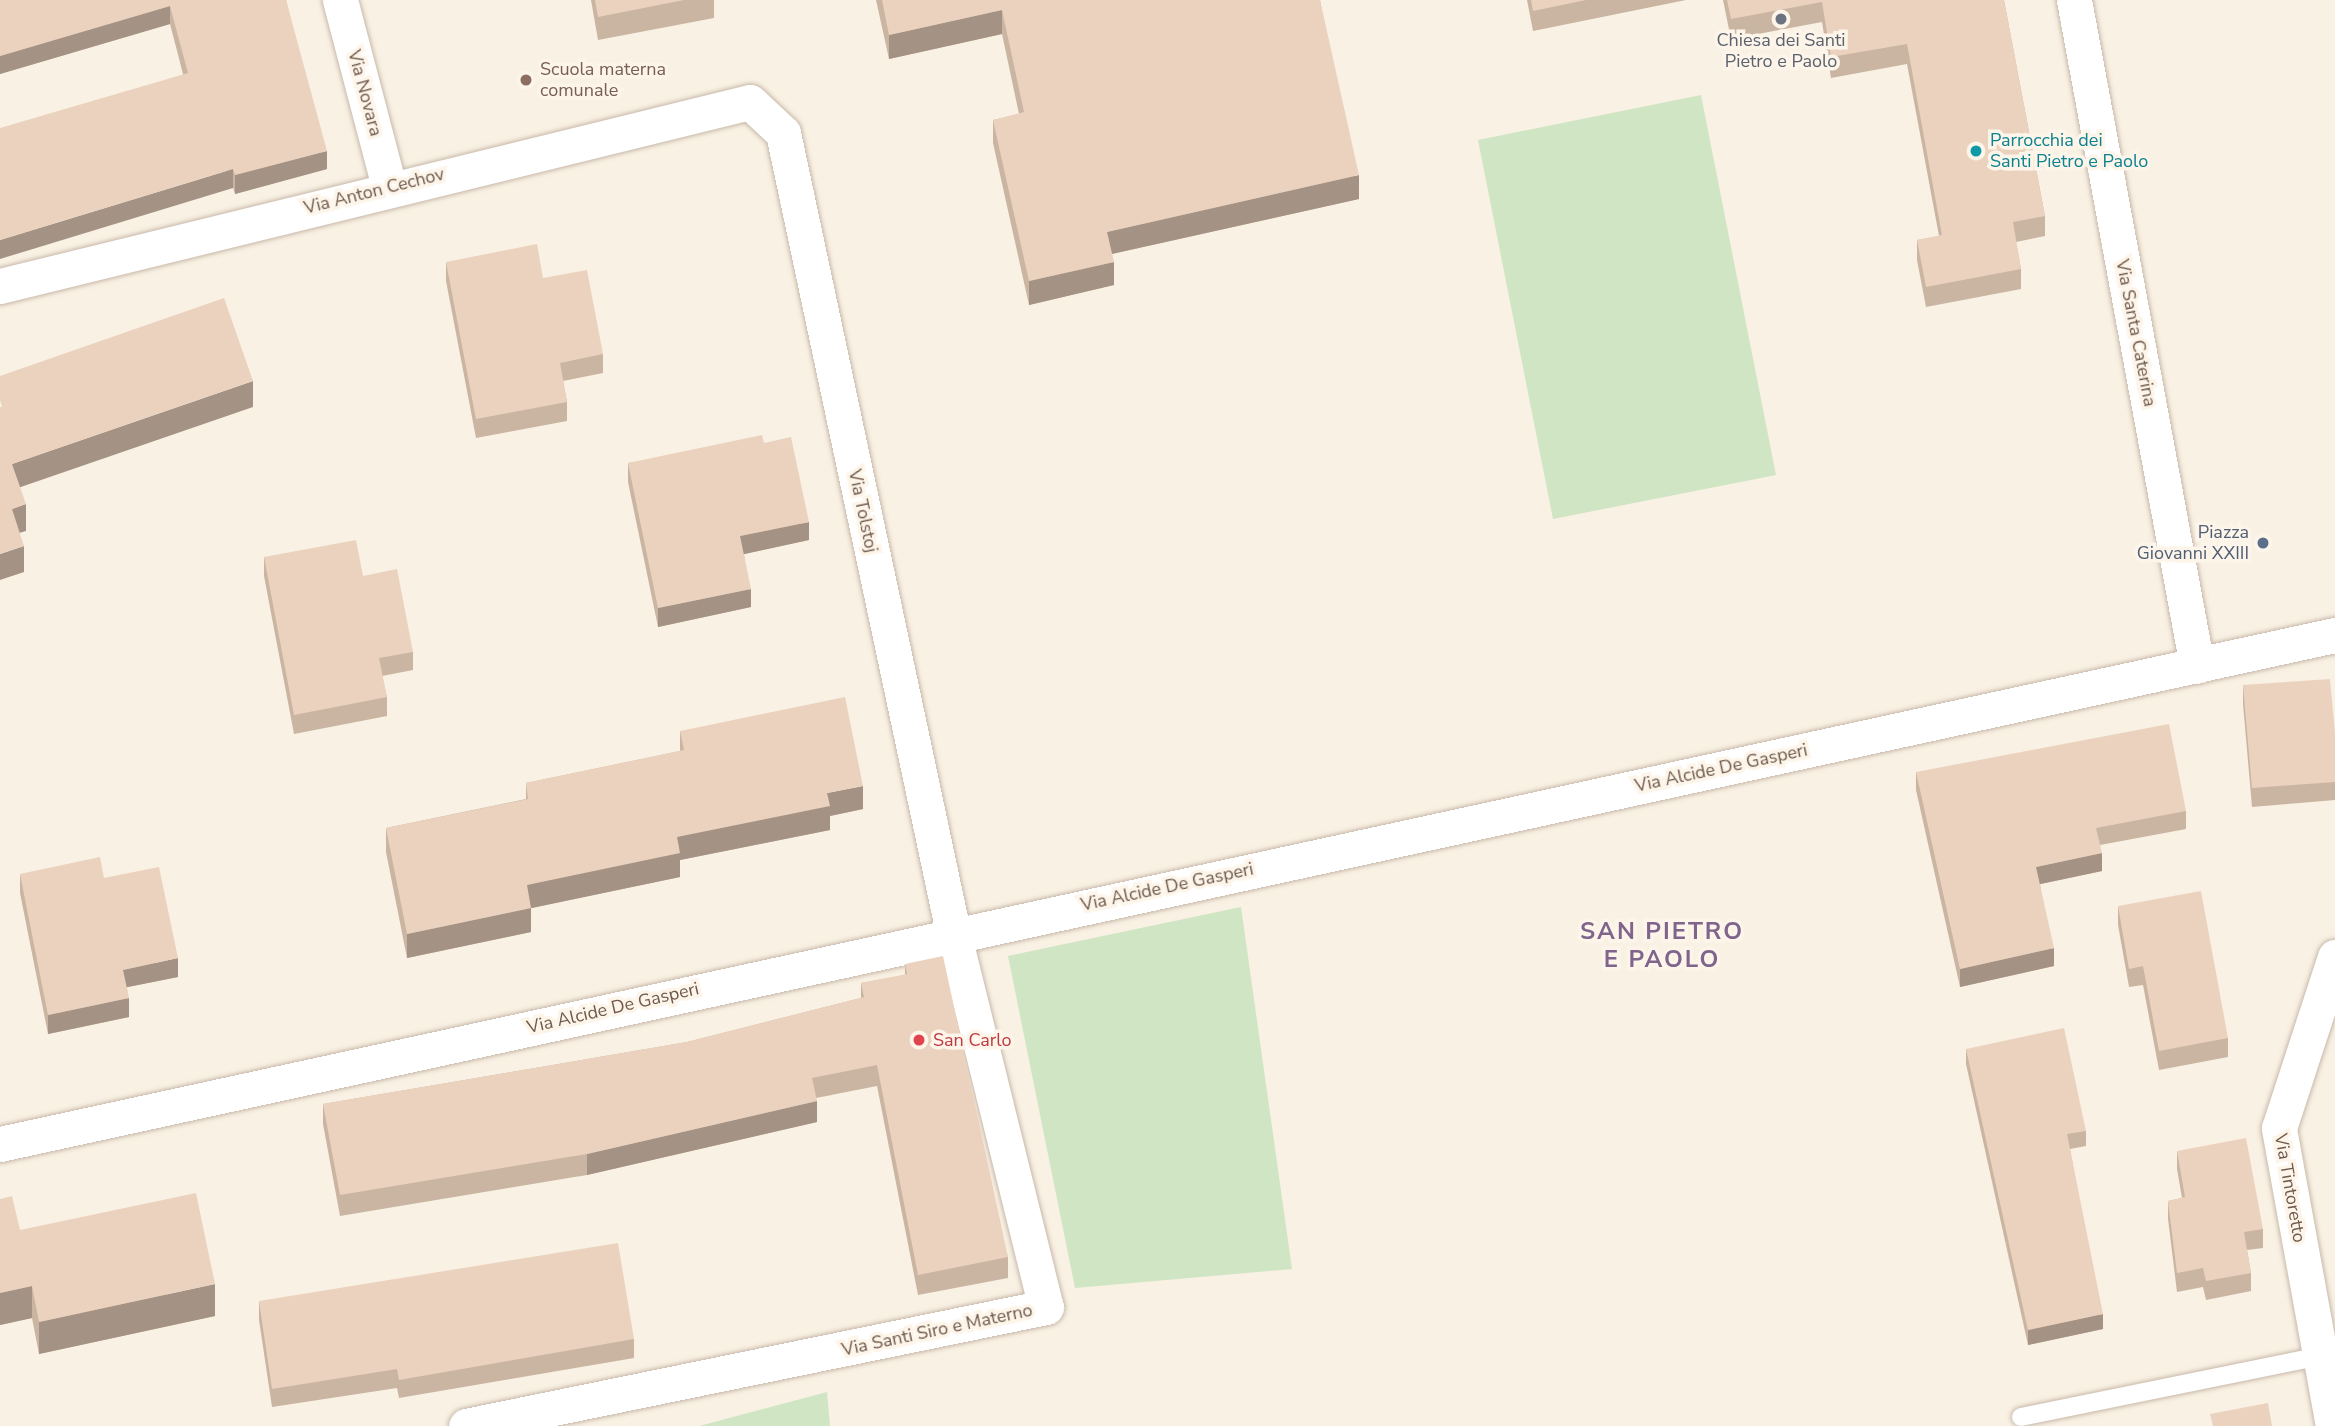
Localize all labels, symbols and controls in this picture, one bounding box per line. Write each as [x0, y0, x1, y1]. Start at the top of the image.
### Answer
marker: Chiesa dei Santi Pietro e Paolo [1773, 11, 1789, 27]
place label: Chiesa dei Santi Pietro e Paolo [1716, 30, 1846, 72]
street label: Via Novara [343, 47, 387, 139]
place label: Scuola materna comunale [540, 59, 666, 102]
marker: Scuola materna comunale [518, 72, 534, 88]
place label: Parrocchia dei Santi Pietro e Paolo [1990, 130, 2148, 172]
marker: Parrocchia dei Santi Pietro e Paolo [1968, 143, 1984, 159]
street label: Via Anton Cechov [302, 163, 446, 219]
street label: Via Santa Caterina [2111, 258, 2161, 408]
street label: Via Tolstoj [844, 467, 882, 555]
place label: Piazza Giovanni XXIII [2137, 522, 2249, 564]
marker: Piazza Giovanni XXIII [2255, 535, 2271, 551]
street label: Via Alcide De Gasperi [1633, 739, 1809, 797]
street label: Via Alcide De Gasperi [1079, 858, 1255, 916]
district label: SAN PIETRO E PAOLO [1581, 918, 1743, 974]
street label: Via Alcide De Gasperi [525, 978, 701, 1038]
place label: San Carlo [933, 1029, 1012, 1051]
marker: San Carlo [911, 1032, 927, 1048]
street label: Via Tintoretto [2270, 1132, 2310, 1244]
street label: Via Santi Siro e Materno [840, 1299, 1034, 1361]

